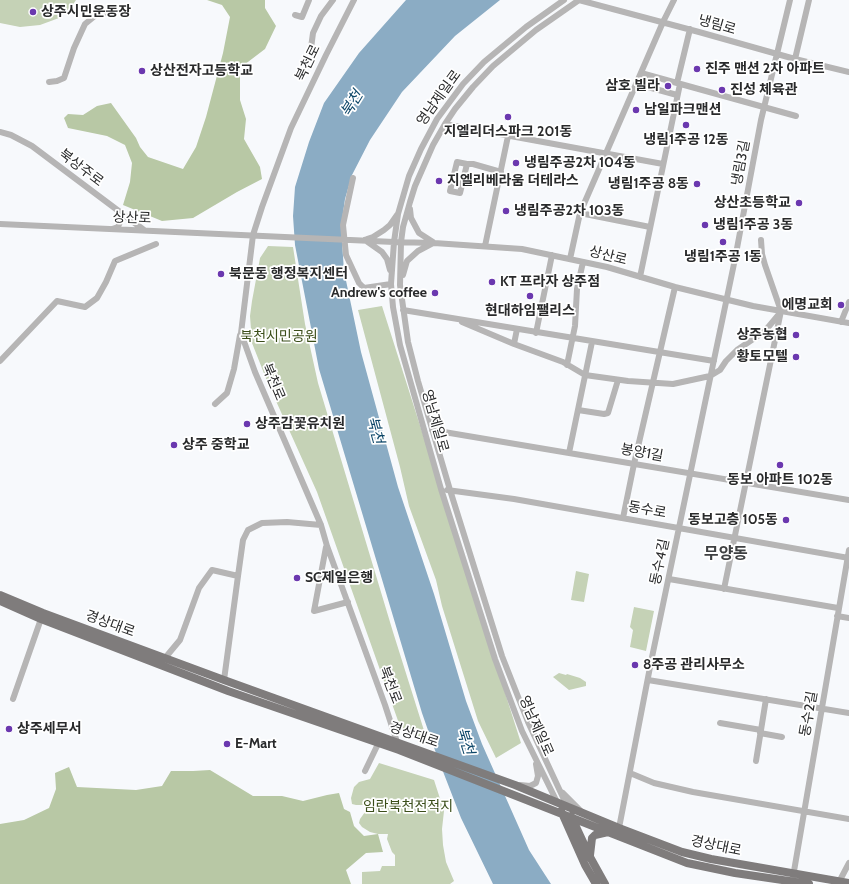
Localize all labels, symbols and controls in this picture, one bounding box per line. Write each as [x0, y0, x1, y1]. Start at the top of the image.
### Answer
place label: 상주시민운동장 [41, 4, 131, 20]
marker: 상주시민운동장 [28, 7, 38, 17]
street label: 냉림로 [696, 12, 738, 38]
street label: 북천로 [292, 42, 324, 84]
place label: 진주 맨션 2차 아파트 [705, 61, 825, 77]
place label: 상산전자고등학교 [150, 63, 253, 79]
marker: 진주 맨션 2차 아파트 [692, 64, 702, 74]
marker: 상산전자고등학교 [137, 66, 147, 76]
street label: 영남제일로 [413, 67, 465, 129]
place label: 삼호 빌라 [605, 78, 660, 94]
marker: 삼호 빌라 [663, 81, 673, 91]
place label: 진성 체육관 [730, 82, 798, 98]
marker: 진성 체육관 [717, 85, 727, 95]
water label: 북천 [337, 88, 367, 120]
place label: 남일파크맨션 [644, 102, 721, 118]
marker: 남일파크맨션 [631, 105, 641, 115]
marker: 지엘리더스파크 201동 [503, 112, 513, 122]
marker: 냉림1주공 12동 [681, 120, 691, 130]
place label: 지엘리더스파크 201동 [444, 124, 572, 140]
place label: 냉림1주공 12동 [643, 132, 729, 148]
street label: 냉림3길 [728, 139, 754, 187]
street label: 북상주로 [55, 146, 107, 190]
place label: 냉림주공2차 104동 [524, 155, 636, 171]
marker: 냉림주공2차 104동 [511, 158, 521, 168]
place label: 지엘리베라움 더테라스 [447, 173, 579, 189]
marker: 지엘리베라움 더테라스 [434, 176, 444, 186]
place label: 냉림1주공 8동 [608, 176, 689, 192]
marker: 냉림1주공 8동 [692, 179, 702, 189]
place label: 상산초등학교 [714, 195, 791, 211]
marker: 상산초등학교 [794, 198, 804, 208]
place label: 냉림주공2차 103동 [514, 203, 624, 219]
marker: 냉림주공2차 103동 [501, 206, 511, 216]
street label: 상산로 [112, 209, 152, 227]
place label: 냉림1주공 3동 [713, 217, 793, 233]
marker: 냉림1주공 3동 [700, 220, 710, 230]
marker: 냉림1주공 1동 [718, 237, 728, 247]
street label: 상산로 [587, 243, 629, 269]
place label: 냉림1주공 1동 [684, 249, 762, 265]
place label: 북문동 행정복지센터 [229, 266, 348, 282]
marker: 북문동 행정복지센터 [216, 269, 226, 279]
place label: KT 프라자 상주점 [500, 274, 600, 290]
marker: KT 프라자 상주점 [487, 277, 497, 287]
place label: Andrew's coffee [331, 285, 427, 301]
marker: Andrew's coffee [430, 288, 440, 298]
marker: 현대하임팰리스 [525, 291, 535, 301]
place label: 에명교회 [781, 297, 833, 313]
marker: 에명교회 [836, 300, 846, 310]
place label: 현대하임팰리스 [485, 303, 575, 319]
place label: 상주농협 [736, 327, 788, 343]
park label: 북천시민공원 [240, 329, 318, 345]
marker: 상주농협 [791, 330, 801, 340]
place label: 황토모텔 [736, 349, 788, 365]
marker: 황토모텔 [791, 352, 801, 362]
street label: 북천로 [258, 361, 288, 403]
street label: 영남제일로 [418, 388, 452, 454]
water label: 북천 [363, 414, 387, 446]
place label: 상주감꽃유치원 [255, 416, 345, 432]
marker: 상주감꽃유치원 [242, 419, 252, 429]
place label: 상주 중학교 [182, 437, 250, 453]
marker: 상주 중학교 [169, 440, 179, 450]
street label: 봉양1길 [619, 441, 665, 465]
marker: 동보 아파트 102동 [775, 460, 785, 470]
place label: 동보 아파트 102동 [727, 472, 833, 488]
street label: 동수로 [627, 498, 667, 522]
place label: 동보고층 105동 [688, 512, 778, 528]
marker: 동보고층 105동 [781, 515, 791, 525]
street label: 동수4길 [647, 537, 673, 587]
district label: 무양동 [704, 544, 748, 564]
place label: SC제일은행 [305, 570, 373, 586]
marker: SC제일은행 [292, 573, 302, 583]
street label: 경상대로 [83, 607, 137, 641]
place label: 8주공 관리사무소 [643, 657, 745, 673]
marker: 8주공 관리사무소 [630, 660, 640, 670]
street label: 북천로 [375, 664, 405, 706]
street label: 동수2길 [797, 690, 821, 738]
street label: 영남제일로 [515, 693, 557, 759]
street label: 경상대로 [387, 719, 441, 751]
place label: 상주세무서 [17, 721, 81, 737]
marker: 상주세무서 [4, 724, 14, 734]
water label: 북천 [452, 725, 478, 757]
place label: E-Mart [235, 736, 277, 752]
marker: E-Mart [222, 739, 232, 749]
park label: 임란북천전적지 [363, 799, 453, 815]
street label: 경상대로 [689, 832, 743, 860]

